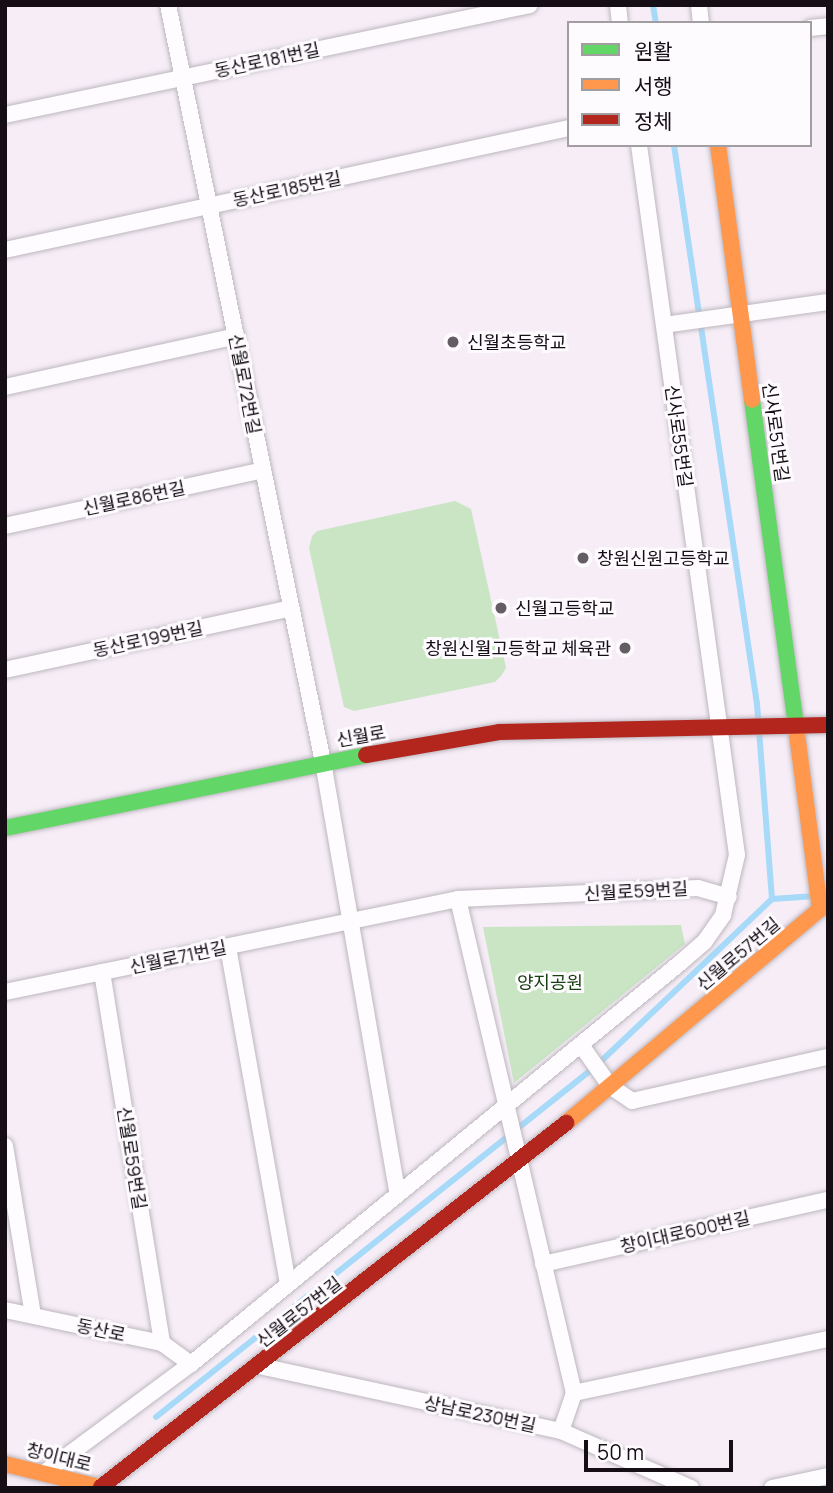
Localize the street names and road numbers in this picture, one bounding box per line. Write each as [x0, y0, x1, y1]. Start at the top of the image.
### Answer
street label: 동산로181번길 [212, 38, 322, 82]
street label: 동산로185번길 [231, 167, 343, 211]
street label: 신월로72번길 [225, 332, 265, 436]
street label: 신사로51번길 [758, 381, 794, 483]
street label: 신사로55번길 [661, 383, 697, 489]
street label: 신월로86번길 [81, 477, 187, 519]
street label: 동산로199번길 [91, 617, 205, 661]
street label: 신월로 [335, 721, 387, 751]
street label: 신월로59번길 [583, 877, 689, 905]
street label: 신월로57번길 [692, 913, 784, 995]
street label: 신월로71번길 [127, 936, 229, 978]
street label: 신월로59번길 [113, 1105, 151, 1211]
street label: 창이대로600번길 [618, 1207, 752, 1257]
street label: 신월로57번길 [252, 1272, 346, 1352]
street label: 동산로 [74, 1314, 128, 1346]
street label: 상남로230번길 [422, 1392, 538, 1436]
street label: 창이대로 [24, 1439, 94, 1475]

